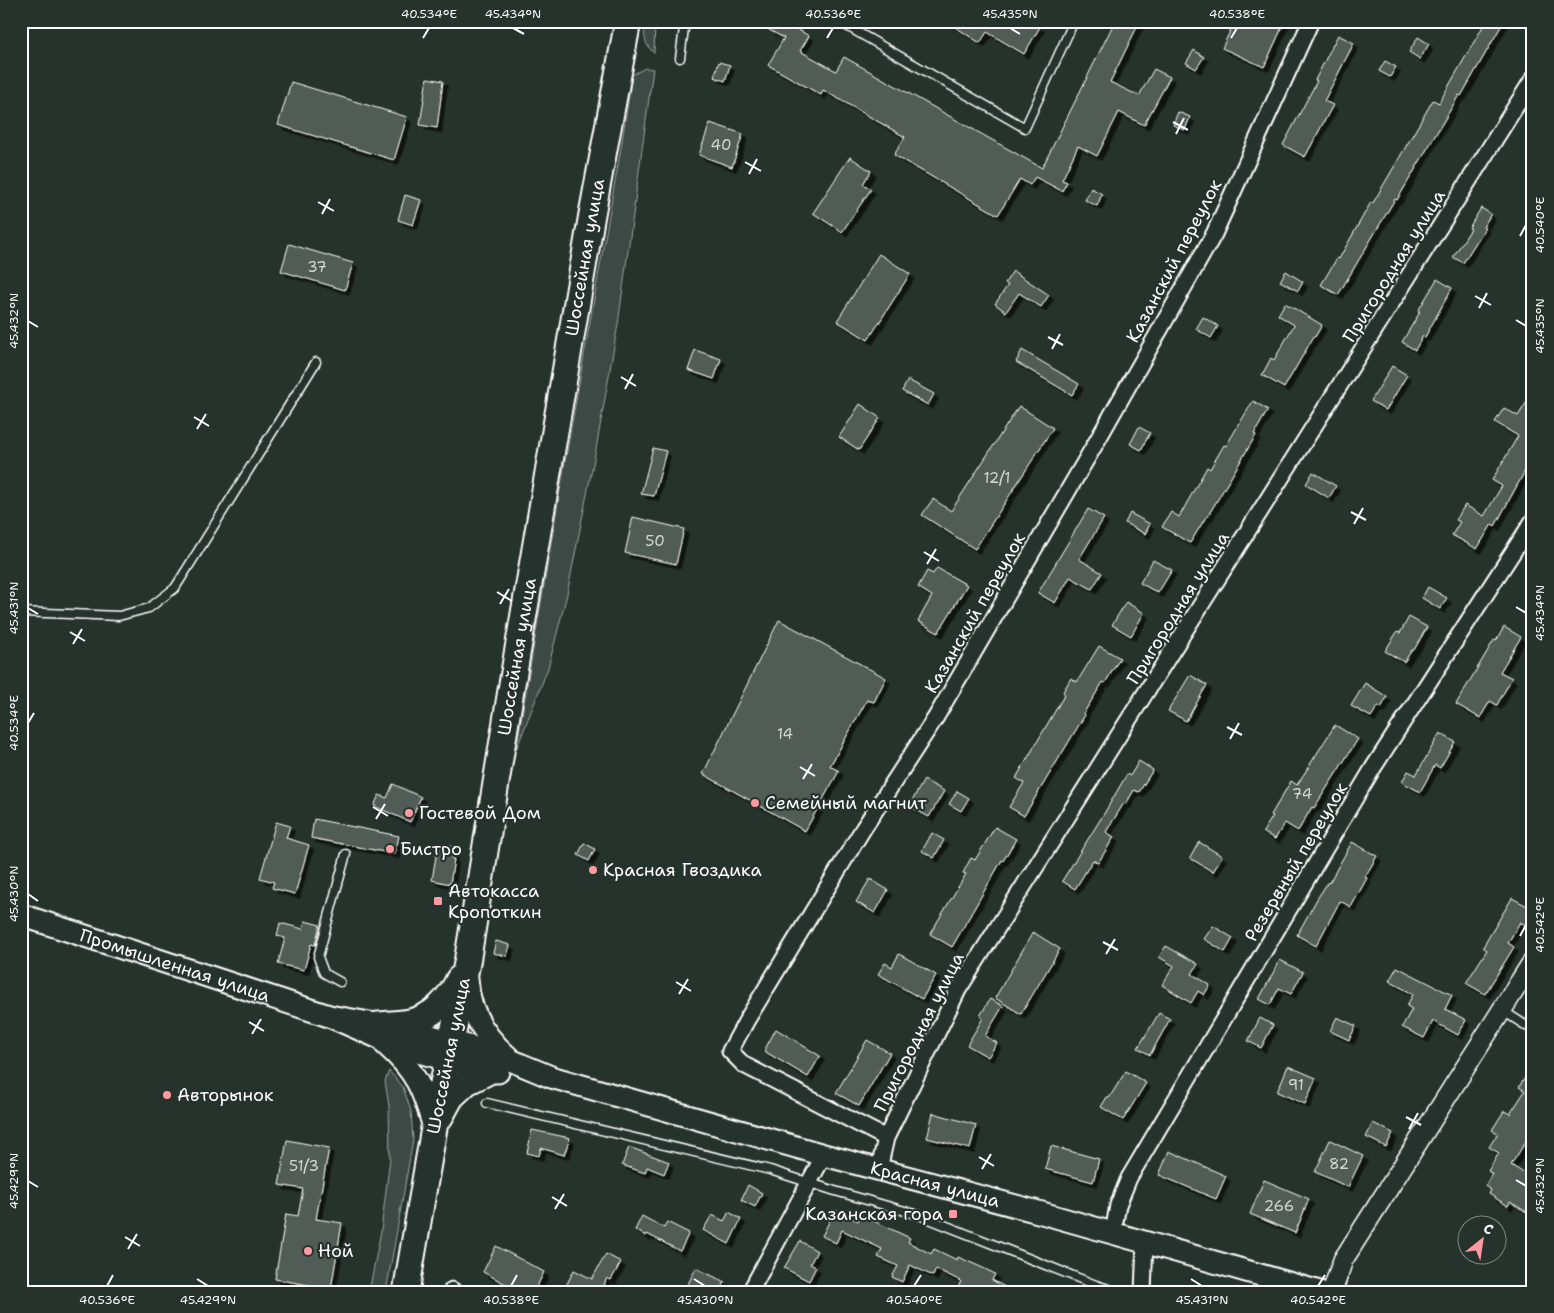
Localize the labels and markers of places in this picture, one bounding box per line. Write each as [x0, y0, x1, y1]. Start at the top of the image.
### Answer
place label: Семейный магнит [765, 791, 928, 815]
marker: Семейный магнит [749, 797, 761, 809]
place label: Гостевой Дом [419, 801, 541, 825]
marker: Гостевой Дом [403, 807, 415, 819]
place label: Бистро [400, 837, 462, 861]
marker: Бистро [384, 843, 396, 855]
place label: Красная Гвоздика [603, 858, 762, 882]
marker: Красная Гвоздика [587, 864, 599, 876]
place label: Автокасса Кропоткин [448, 879, 542, 924]
marker: Автокасса Кропоткин [432, 895, 444, 907]
place label: Авторынок [177, 1083, 274, 1107]
marker: Авторынок [161, 1089, 173, 1101]
place label: Казанская гора [805, 1202, 943, 1226]
marker: Казанская гора [947, 1208, 959, 1220]
place label: Ной [318, 1239, 354, 1263]
marker: Ной [302, 1245, 314, 1257]

